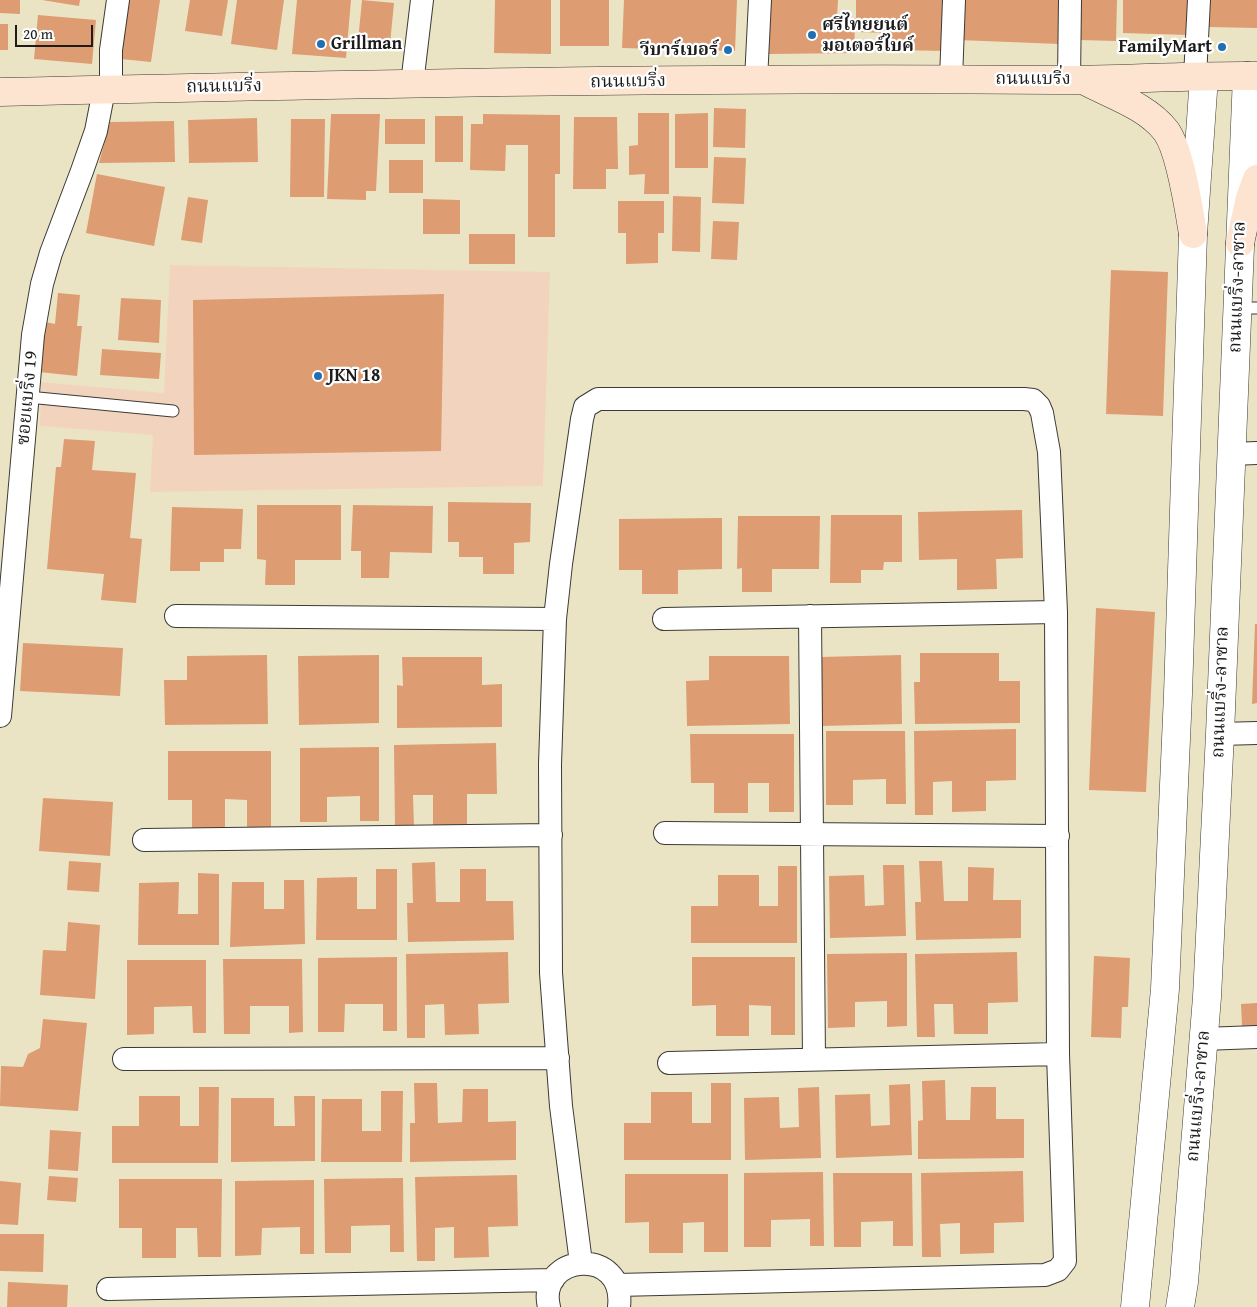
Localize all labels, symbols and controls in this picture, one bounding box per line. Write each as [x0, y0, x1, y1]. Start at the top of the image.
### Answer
place label: ศรีไทยยนต์ มอเตอร์ไบค์ [822, 14, 914, 56]
scale bar [18, 15, 95, 47]
text: 20 m [23, 23, 53, 44]
marker: ศรีไทยยนต์ มอเตอร์ไบค์ [806, 29, 818, 41]
place label: Grillman [331, 33, 402, 55]
place label: FamilyMart [1119, 36, 1212, 58]
marker: Grillman [315, 38, 327, 50]
place label: วีบาร์เบอร์ [640, 39, 718, 61]
marker: FamilyMart [1216, 41, 1228, 53]
marker: วีบาร์เบอร์ [722, 44, 734, 56]
street label: ถนนแบริ่ง [995, 68, 1071, 90]
street label: ถนนแบริ่ง [590, 71, 666, 93]
street label: ถนนแบริ่ง [186, 76, 262, 98]
street label: ถนนแบริ่ง-ลาซาล [1225, 221, 1251, 353]
street label: ซอยแบริ่ง 19 [13, 350, 43, 446]
place label: JKN 18 [328, 365, 380, 387]
marker: JKN 18 [312, 370, 324, 382]
street label: ถนนแบริ่ง-ลาซาล [1208, 626, 1234, 758]
street label: ถนนแบริ่ง-ลาซาล [1182, 1029, 1216, 1163]

